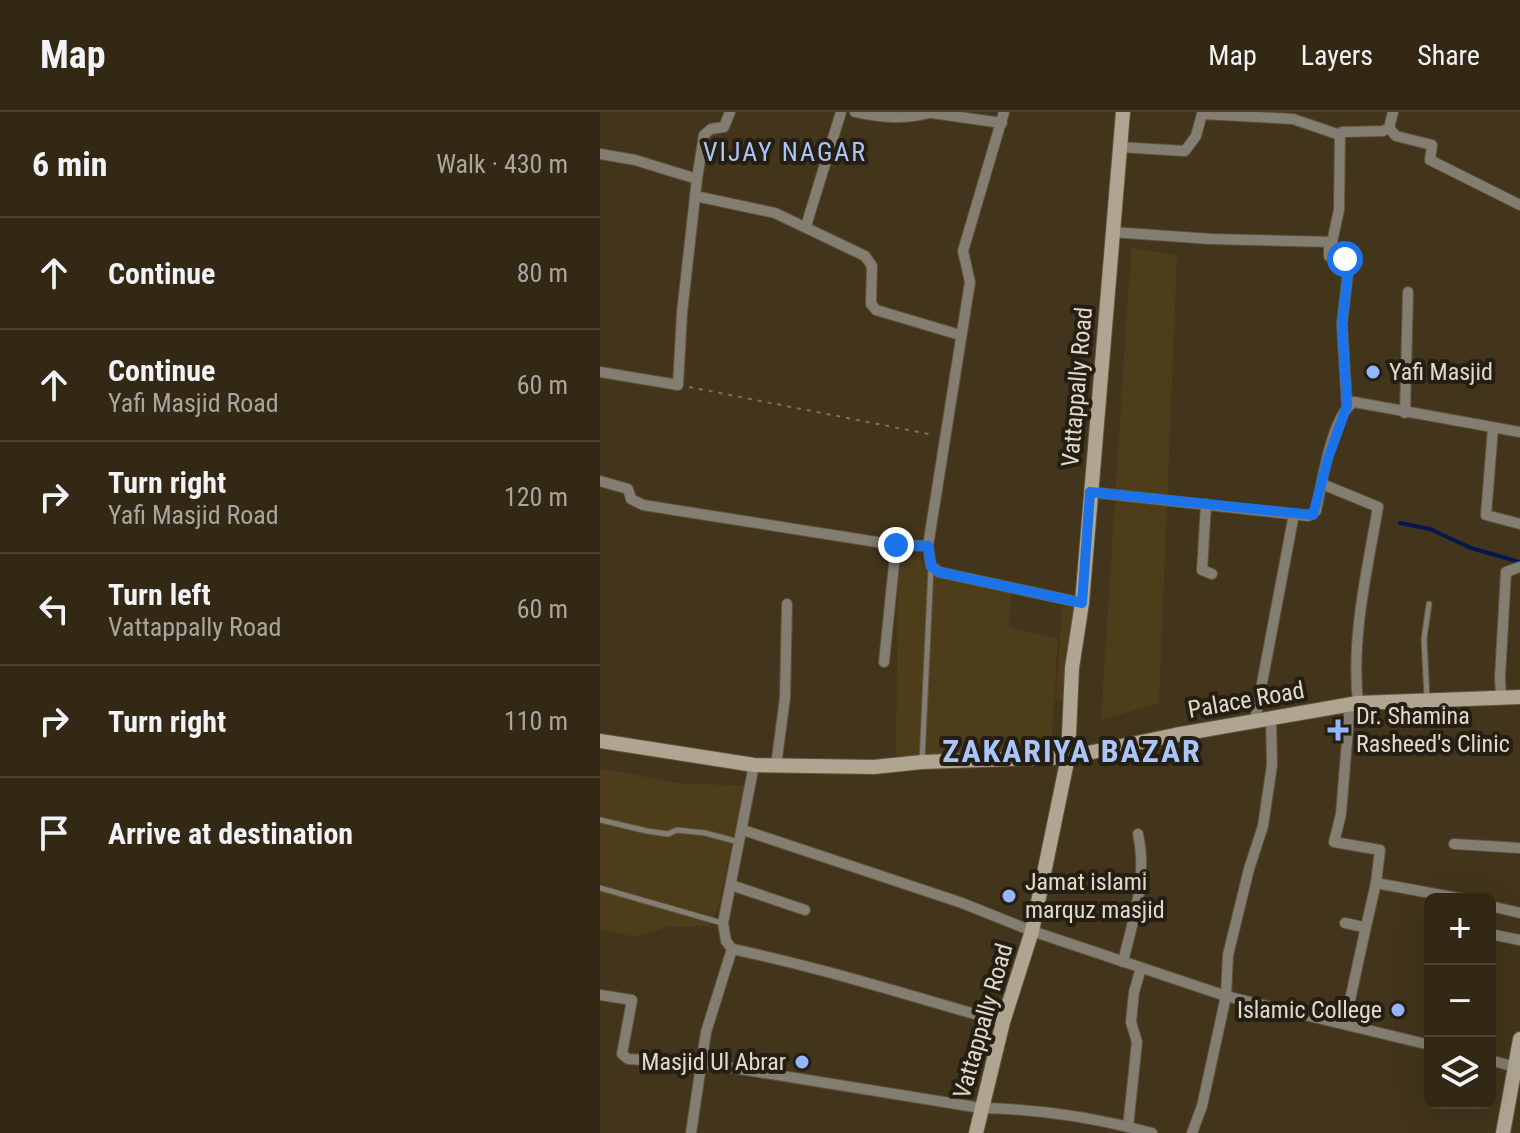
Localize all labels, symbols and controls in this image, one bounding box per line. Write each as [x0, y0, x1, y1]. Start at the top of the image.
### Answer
text: Map [40, 33, 106, 77]
text: Map [1208, 39, 1257, 72]
text: Layers [1301, 39, 1373, 72]
text: Share [1417, 39, 1480, 72]
district label: VIJAY NAGAR [703, 137, 867, 167]
text: 6 min [32, 144, 108, 184]
text: Walk · 430 m [436, 149, 568, 179]
route start [1327, 241, 1363, 277]
icon: ahead [32, 251, 76, 295]
text: Continue [108, 256, 215, 291]
text: 80 m [517, 258, 568, 288]
street label: Vattappally Road [1056, 306, 1098, 468]
text: Continue [108, 353, 215, 388]
place label: Yafi Masjid [1389, 358, 1493, 386]
icon: ahead [32, 363, 76, 407]
marker: Yafi Masjid [1364, 363, 1382, 381]
text: 60 m [517, 370, 568, 400]
text: Yafi Masjid Road [108, 388, 279, 418]
text: Turn right [108, 465, 226, 500]
icon: right [32, 475, 76, 519]
text: 120 m [504, 482, 568, 512]
text: Yafi Masjid Road [108, 500, 279, 530]
route end [878, 527, 914, 563]
text: Turn left [108, 577, 211, 612]
icon: left [32, 587, 76, 631]
text: 60 m [517, 594, 568, 624]
text: Vattappally Road [108, 612, 281, 642]
street label: Palace Road [1186, 676, 1306, 724]
icon: right [32, 699, 76, 743]
place label: Dr. Shamina Rasheed's Clinic [1356, 702, 1510, 758]
text: Turn right [108, 704, 226, 739]
text: 110 m [504, 706, 568, 736]
marker: Dr. Shamina Rasheed's Clinic [1327, 719, 1349, 741]
district label: ZAKARIYA BAZAR [942, 732, 1202, 770]
icon: arrive [32, 811, 76, 855]
text: Arrive at destination [108, 816, 353, 851]
place label: Jamat islami marquz masjid [1025, 868, 1165, 924]
marker: Jamat islami marquz masjid [1000, 887, 1018, 905]
map controls [1424, 893, 1496, 1109]
button: + [1424, 893, 1496, 965]
street label: Vattappally Road [947, 940, 1019, 1102]
button: − [1424, 965, 1496, 1037]
place label: Islamic College [1237, 996, 1382, 1024]
marker: Islamic College [1389, 1001, 1407, 1019]
button: layers [1424, 1037, 1496, 1109]
place label: Masjid Ul Abrar [641, 1048, 786, 1076]
marker: Masjid Ul Abrar [793, 1053, 811, 1071]

